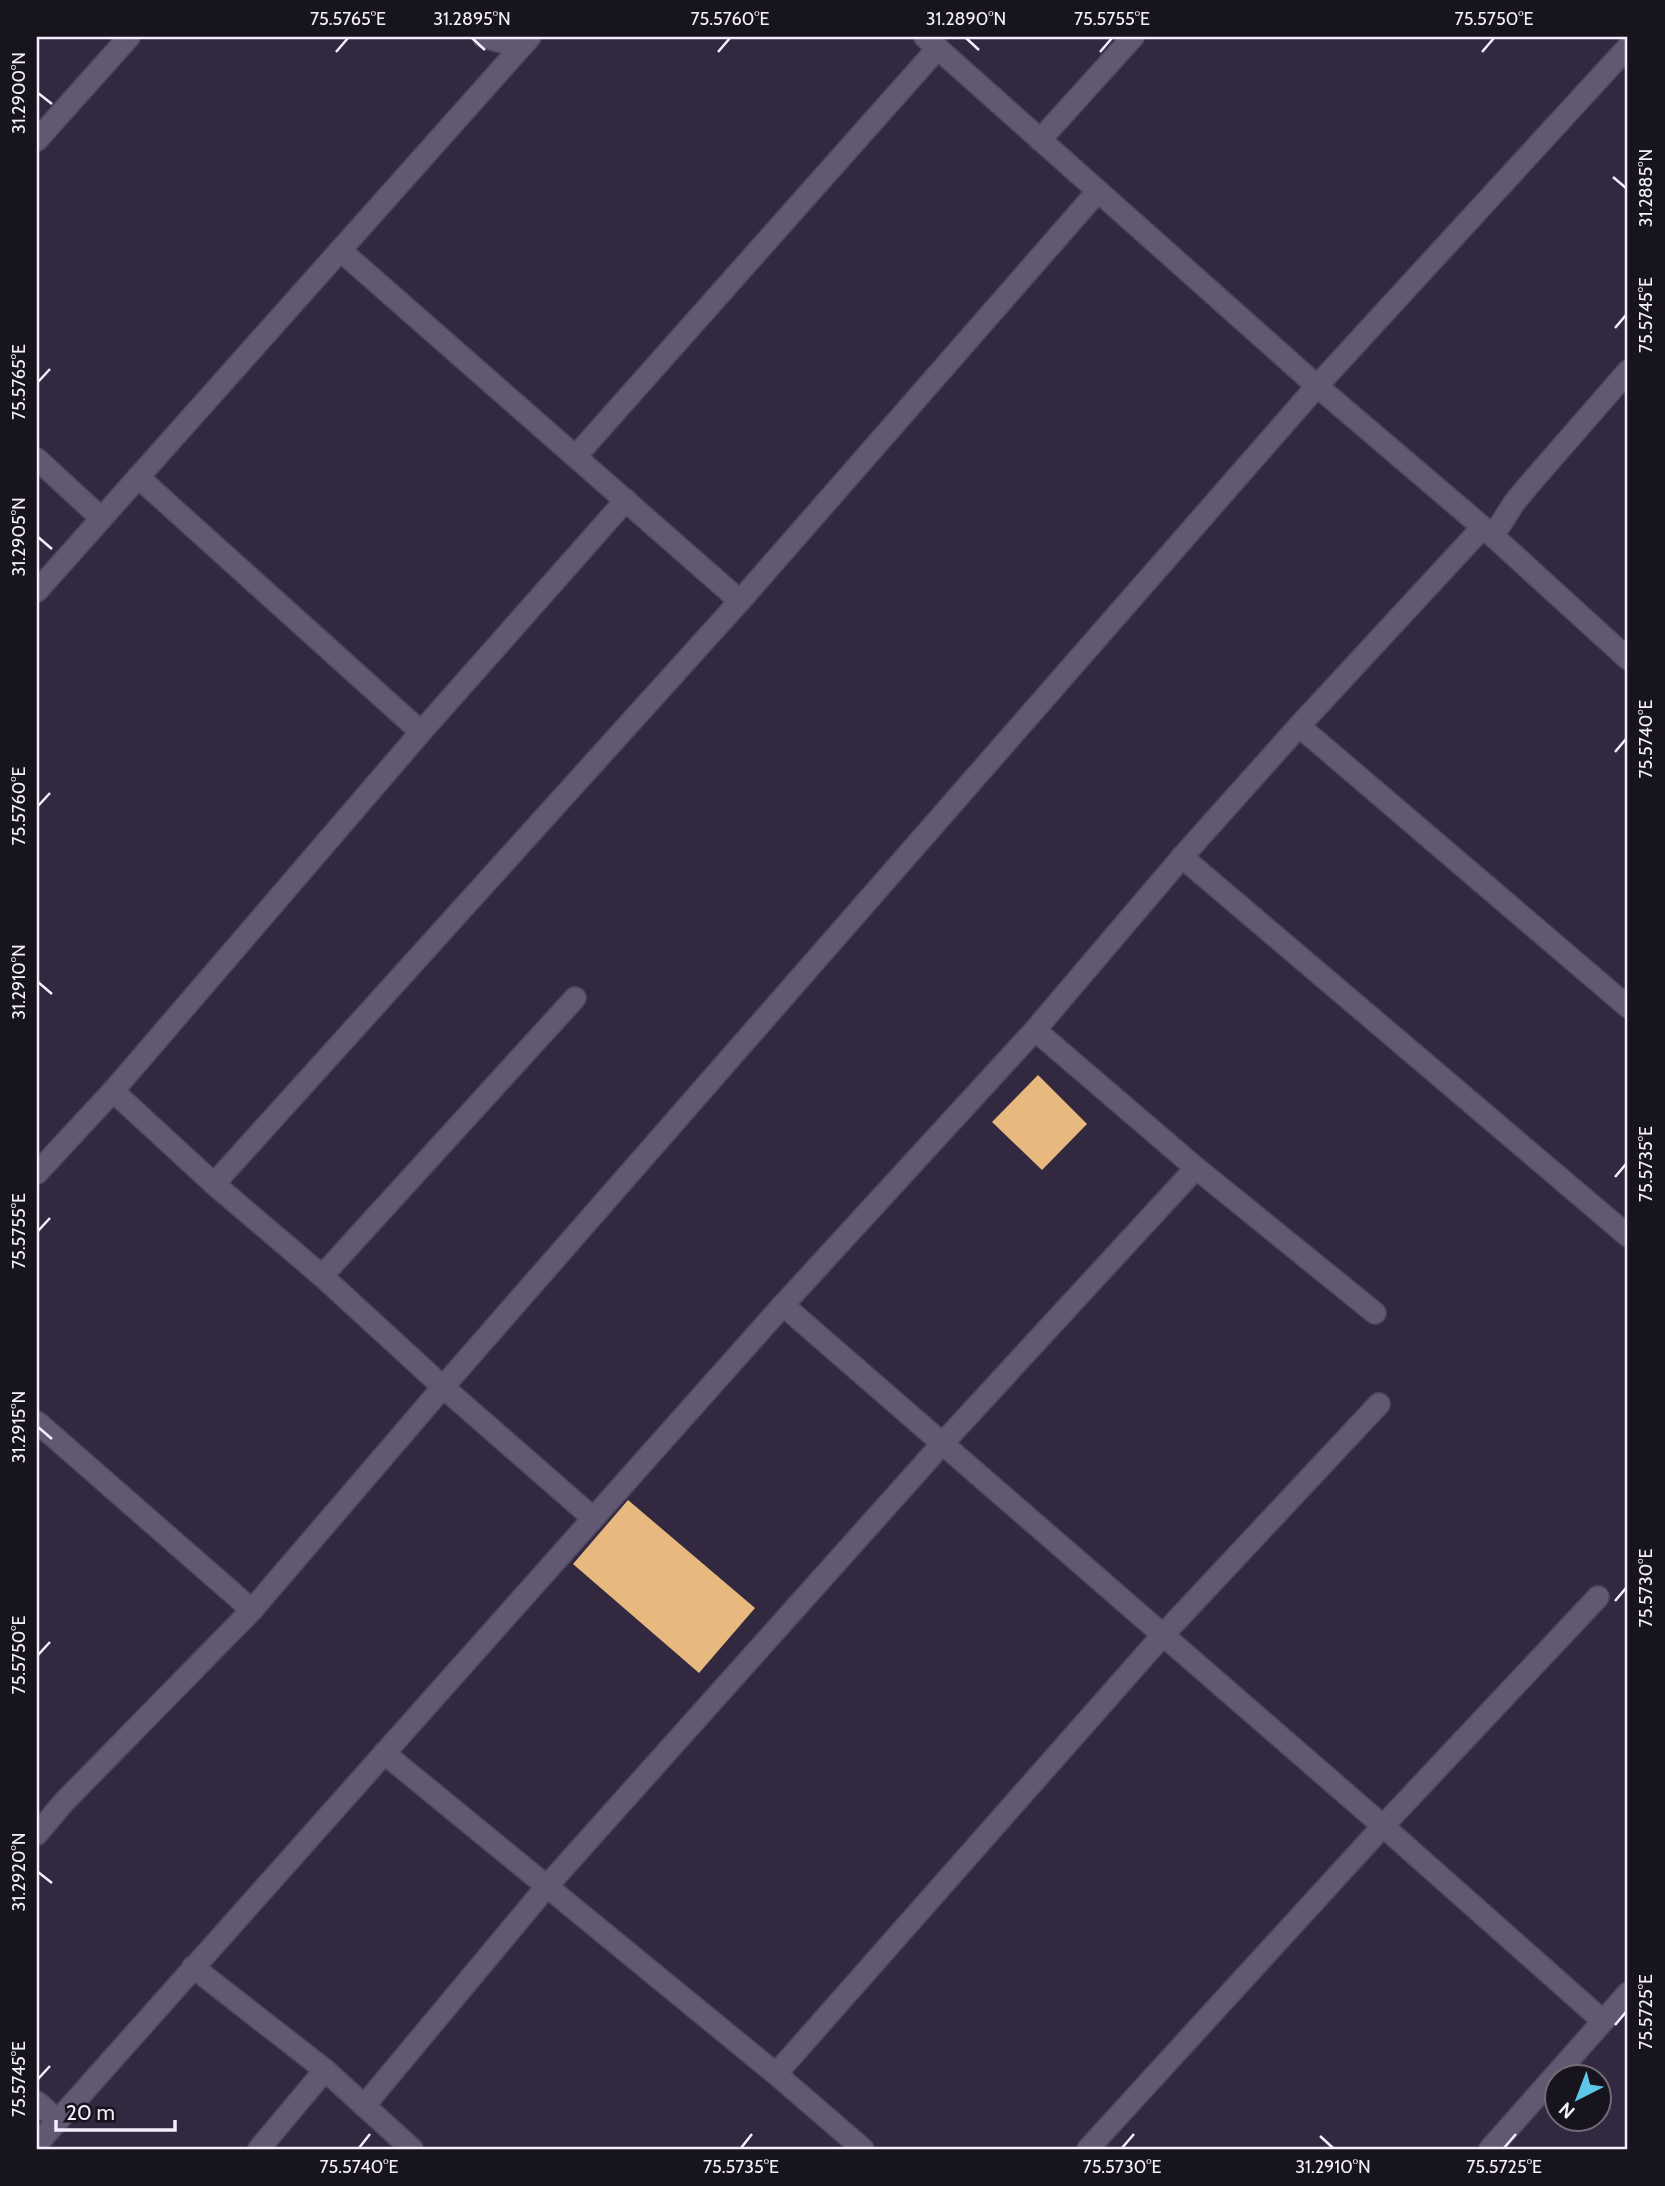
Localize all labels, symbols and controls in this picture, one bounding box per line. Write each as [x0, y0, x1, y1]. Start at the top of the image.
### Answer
text: 75.5765°E [310, 8, 386, 30]
text: 31.2895°N [433, 8, 511, 30]
text: 75.5760°E [691, 8, 769, 30]
text: 31.2890°N [926, 8, 1006, 30]
text: 75.5755°E [1074, 8, 1150, 30]
text: 75.5750°E [1455, 8, 1533, 30]
text: 31.2900°N [8, 52, 30, 134]
text: 31.2885°N [1635, 149, 1657, 227]
text: 75.5745°E [1635, 277, 1657, 353]
text: 75.5765°E [8, 344, 30, 420]
text: 31.2905°N [8, 497, 30, 577]
text: 75.5740°E [1635, 700, 1657, 778]
text: 75.5760°E [8, 767, 30, 845]
text: 31.2910°N [8, 944, 30, 1020]
text: 75.5735°E [1635, 1126, 1657, 1202]
text: 75.5755°E [8, 1193, 30, 1269]
text: 31.2915°N [8, 1391, 30, 1463]
text: 75.5730°E [1635, 1549, 1657, 1627]
text: 75.5750°E [8, 1616, 30, 1694]
text: 31.2920°N [8, 1833, 30, 1911]
text: 75.5725°E [1635, 1974, 1657, 2050]
text: 75.5745°E [8, 2041, 30, 2117]
north arrow [1542, 2064, 1612, 2134]
scale bar [56, 2088, 175, 2132]
text: N [1554, 2097, 1580, 2123]
text: 20 m [66, 2100, 115, 2125]
text: 75.5740°E [320, 2156, 398, 2178]
text: 75.5735°E [703, 2156, 779, 2178]
text: 75.5730°E [1083, 2156, 1161, 2178]
text: 31.2910°N [1295, 2156, 1371, 2178]
text: 75.5725°E [1466, 2156, 1542, 2178]

